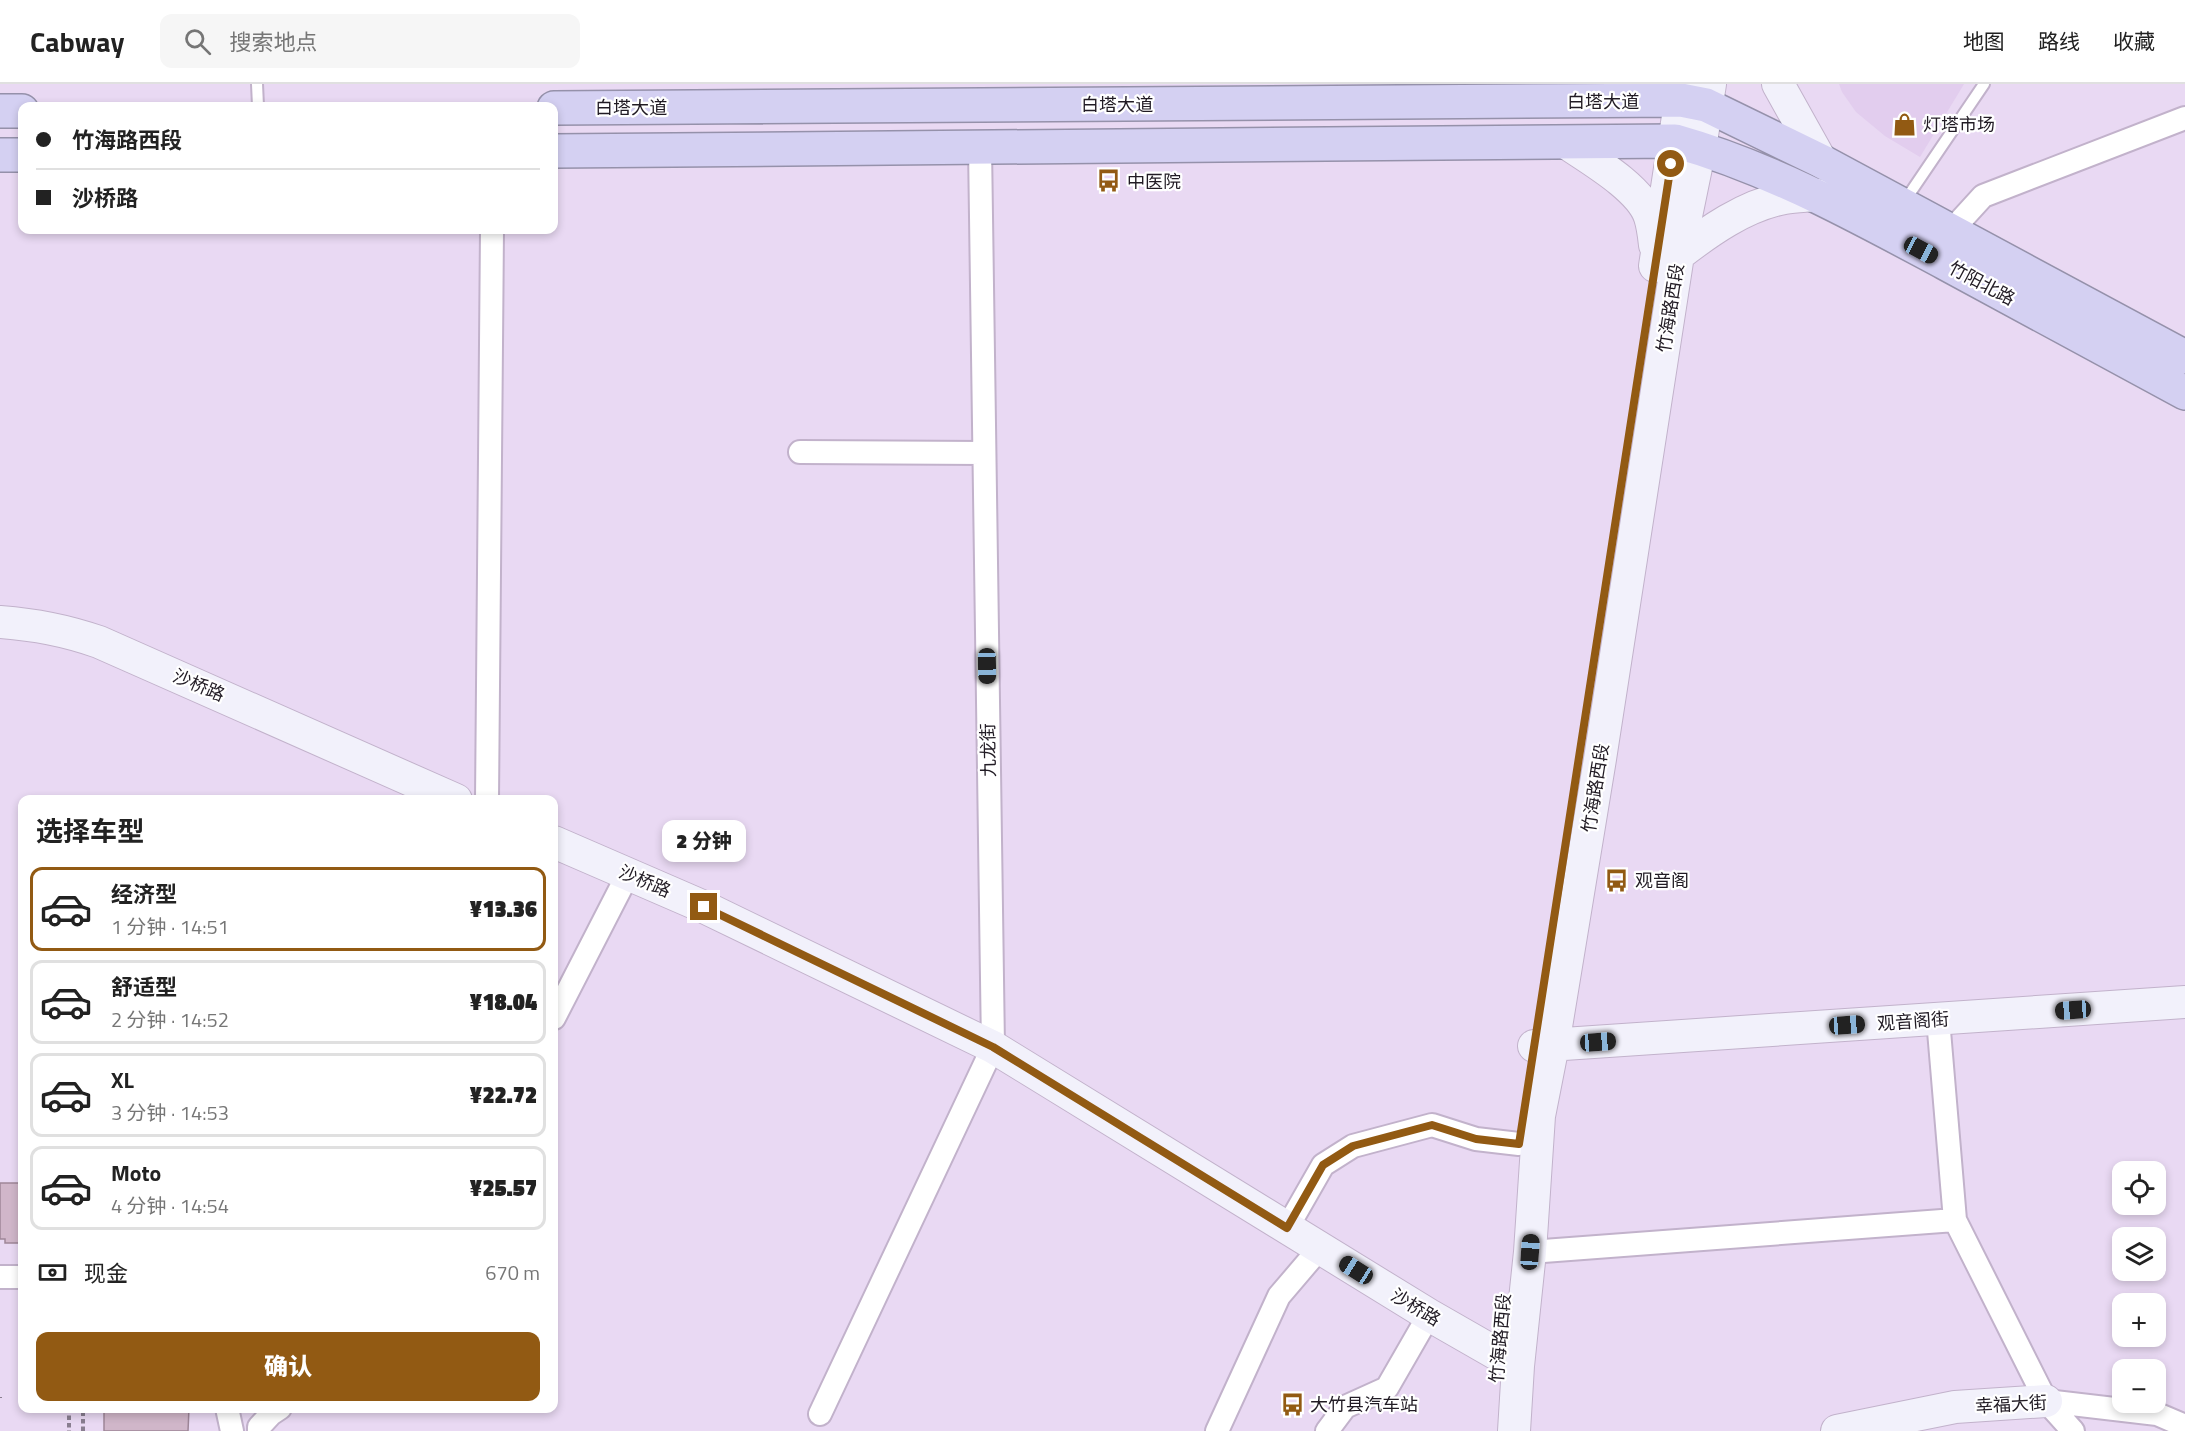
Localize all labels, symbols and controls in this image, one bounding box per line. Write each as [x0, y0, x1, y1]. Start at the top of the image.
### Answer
search box [160, 14, 580, 68]
text: Cabway [30, 20, 124, 63]
icon: search [181, 25, 214, 58]
text: 搜索地点 [229, 25, 318, 59]
text: 地图 [1963, 25, 2005, 57]
text: 路线 [2038, 25, 2080, 57]
text: 收藏 [2113, 25, 2155, 57]
street label: 白塔大道 [1567, 88, 1639, 115]
street label: 白塔大道 [1081, 91, 1153, 118]
street label: 白塔大道 [595, 94, 667, 121]
shop icon: 灯塔市场 [1892, 111, 1918, 137]
place label: 灯塔市场 [1923, 111, 1995, 138]
text: 竹海路西段 [72, 123, 182, 157]
route start [1657, 150, 1684, 177]
bus stop icon: 中医院 [1096, 168, 1122, 194]
place label: 中医院 [1127, 168, 1181, 195]
text: 沙桥路 [72, 181, 138, 215]
car [1901, 234, 1941, 266]
street label: 竹阳北路 [1944, 254, 2020, 312]
street label: 竹海路西段 [1650, 261, 1690, 355]
car [978, 648, 996, 684]
street label: 沙桥路 [169, 662, 229, 708]
street label: 九龙街 [974, 723, 1002, 777]
street label: 竹海路西段 [1575, 741, 1615, 835]
text: 选择车型 [36, 810, 144, 851]
callout: 2 分钟 [662, 820, 746, 862]
text: 2 分钟 [676, 825, 732, 856]
street label: 沙桥路 [615, 858, 675, 904]
bus stop icon: 观音阁 [1604, 867, 1630, 893]
place label: 观音阁 [1635, 867, 1689, 894]
text: 经济型 [111, 877, 177, 911]
icon: car [39, 882, 93, 936]
text: ¥13.36 [470, 892, 537, 926]
route end [690, 893, 717, 920]
text: 1 分钟 · 14:51 [111, 911, 229, 942]
text: 舒适型 [111, 970, 177, 1004]
icon: car [39, 975, 93, 1029]
text: ¥18.04 [470, 985, 537, 1019]
car [2054, 1000, 2092, 1020]
text: 2 分钟 · 14:52 [111, 1004, 229, 1035]
street label: 观音阁街 [1876, 1005, 1950, 1037]
car [1828, 1015, 1866, 1035]
car [1579, 1032, 1617, 1052]
text: XL [111, 1063, 134, 1097]
icon: car [39, 1068, 93, 1122]
text: ¥22.72 [470, 1078, 537, 1112]
text: 3 分钟 · 14:53 [111, 1097, 229, 1128]
text: Moto [111, 1156, 161, 1190]
icon: car [39, 1161, 93, 1215]
map controls [2112, 1161, 2166, 1413]
button: locate [2112, 1161, 2166, 1215]
text: ¥25.57 [470, 1171, 537, 1205]
text: 4 分钟 · 14:54 [111, 1190, 229, 1221]
button: layers [2112, 1227, 2166, 1281]
car [1520, 1233, 1540, 1271]
car [1336, 1253, 1376, 1287]
icon: cash [36, 1256, 69, 1289]
text: 现金 [84, 1256, 128, 1290]
text: 670 m [485, 1257, 540, 1288]
street label: 沙桥路 [1386, 1282, 1446, 1332]
street label: 竹海路西段 [1483, 1292, 1517, 1384]
button: + [2112, 1293, 2166, 1347]
button: 确认 [36, 1332, 540, 1401]
button: − [2112, 1359, 2166, 1413]
street label: 幸福大街 [1974, 1389, 2048, 1419]
bus stop icon: 大竹县汽车站 [1279, 1391, 1305, 1417]
place label: 大竹县汽车站 [1310, 1391, 1418, 1418]

